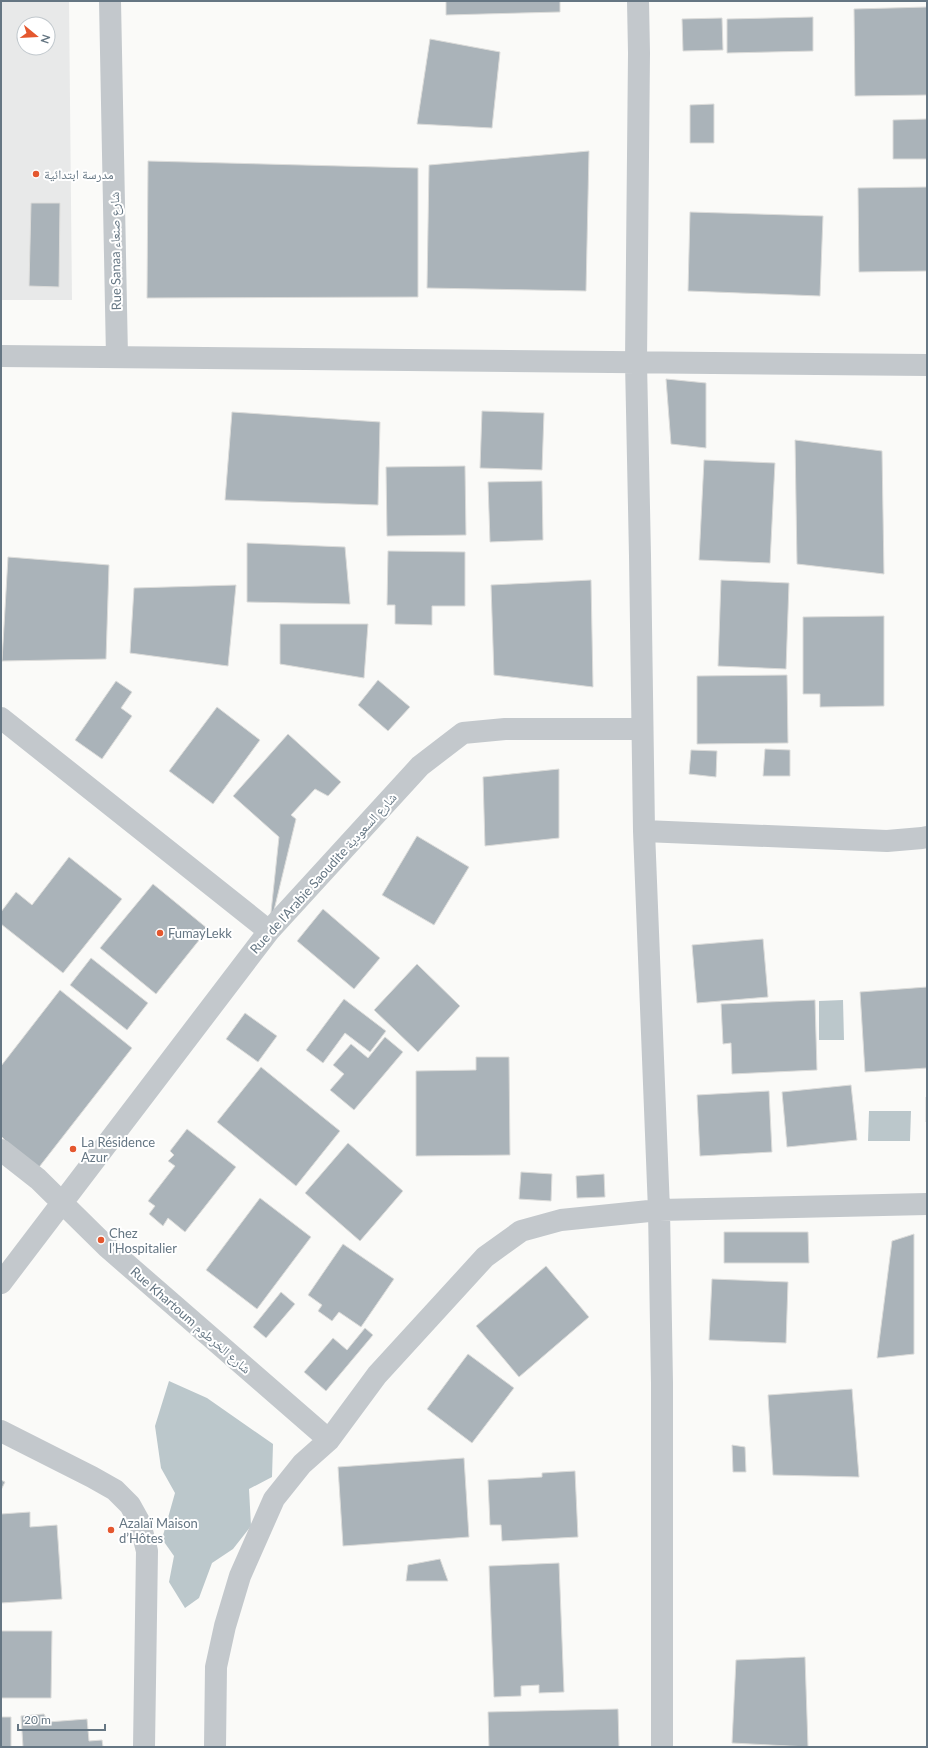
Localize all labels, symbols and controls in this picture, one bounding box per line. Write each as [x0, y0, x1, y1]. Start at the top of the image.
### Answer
north arrow [16, 16, 56, 56]
text: N [38, 33, 53, 45]
place label: مدرسة ابتدائية [44, 166, 114, 183]
marker: مدرسة ابتدائية [31, 169, 41, 179]
street label: Rue Sanaa شارع صنعاء [106, 191, 126, 310]
street label: Rue de l'Arabie Saoudite شارع السعودية [246, 789, 401, 958]
place label: FumayLekk [168, 925, 232, 941]
marker: FumayLekk [155, 928, 165, 938]
place label: La Résidence Azur [81, 1134, 155, 1165]
marker: La Résidence Azur [68, 1144, 78, 1154]
place label: Chez l’Hospitalier [109, 1225, 177, 1256]
marker: Chez l’Hospitalier [96, 1235, 106, 1245]
street label: Rue Khartoum شارع الخرطوم [126, 1263, 255, 1378]
place label: Azalaï Maison d’Hôtes [119, 1515, 198, 1546]
marker: Azalaï Maison d’Hôtes [106, 1525, 116, 1535]
scale bar [18, 1706, 105, 1732]
text: 20 m [24, 1712, 51, 1727]

